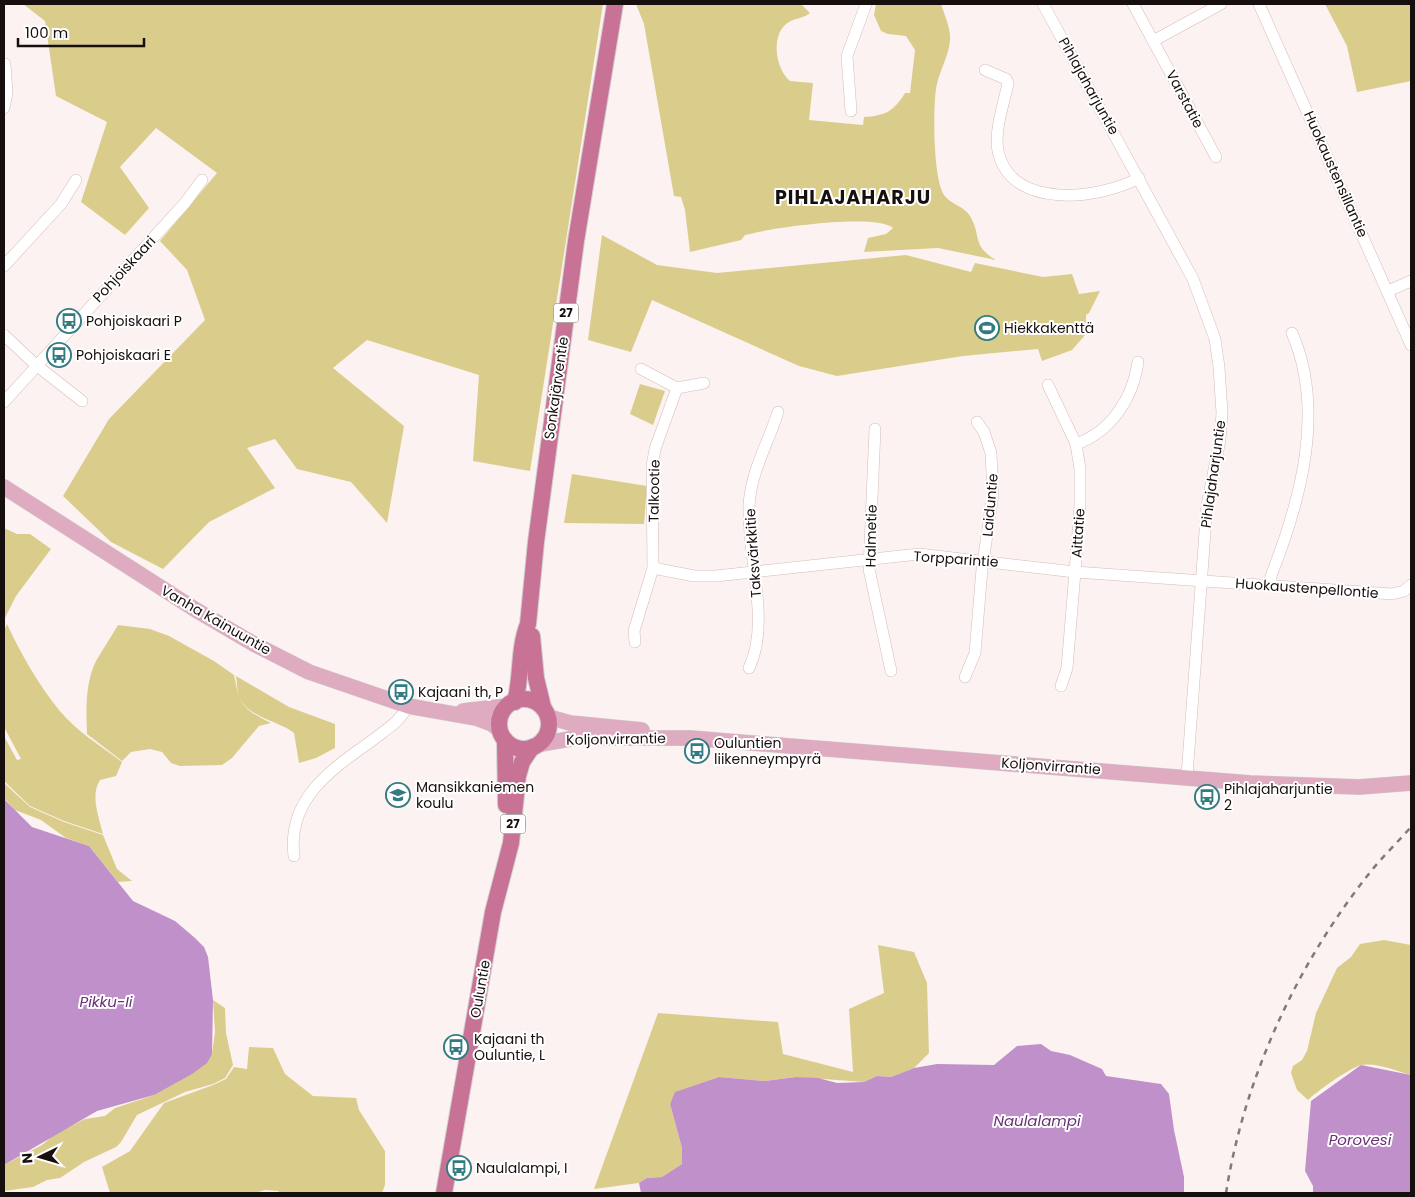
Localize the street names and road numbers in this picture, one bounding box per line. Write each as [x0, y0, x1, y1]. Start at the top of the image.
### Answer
street label: Pihlajaharjuntie [1054, 34, 1124, 139]
street label: Varstatie [1161, 66, 1209, 132]
street label: Huokaustensillantie [1299, 108, 1373, 241]
street label: Pohjoiskaari [88, 231, 160, 307]
road number: 27 [554, 304, 578, 322]
street label: Sonkajärventie [539, 335, 573, 441]
street label: Pihlajaharjuntie [1196, 419, 1231, 529]
street label: Talkootie [643, 459, 665, 523]
street label: Laiduntie [977, 472, 1003, 538]
street label: Halmetie [860, 504, 882, 568]
street label: Aittatie [1066, 507, 1090, 559]
street label: Taksvärkkitie [740, 508, 766, 598]
street label: Torpparintie [913, 546, 999, 572]
street label: Huokaustenpellontie [1235, 573, 1380, 603]
street label: Vanha Kainuuntie [157, 580, 275, 660]
street label: Koljonvirrantie [566, 728, 666, 750]
street label: Koljonvirrantie [1001, 753, 1102, 779]
road number: 27 [500, 814, 526, 834]
street label: Ouluntie [465, 958, 495, 1020]

